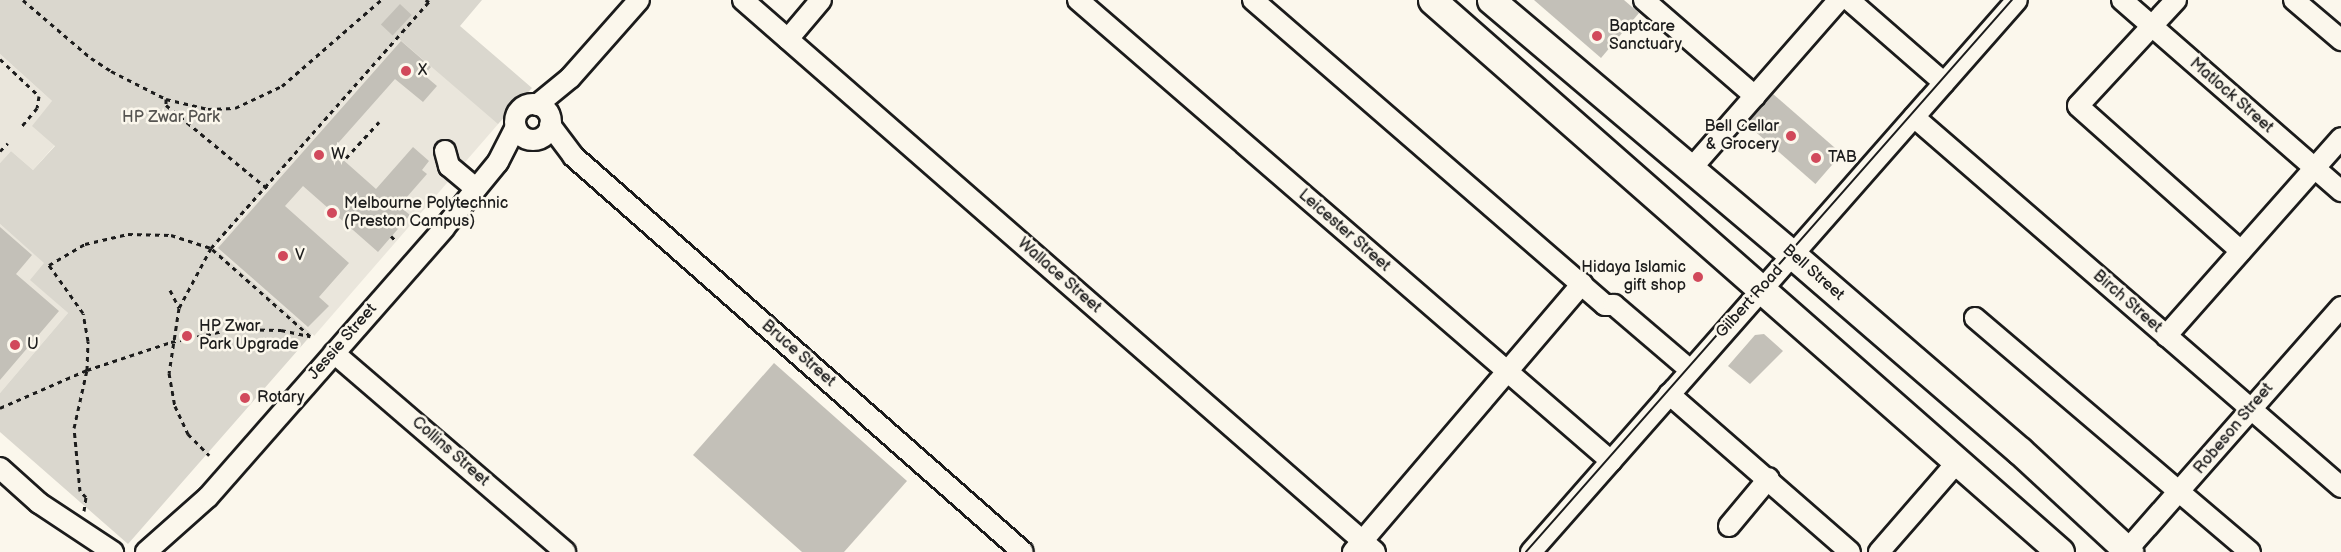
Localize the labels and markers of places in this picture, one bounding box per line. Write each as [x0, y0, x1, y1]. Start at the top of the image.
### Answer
place label: Baptcare Sanctuary [1609, 17, 1682, 55]
marker: Baptcare Sanctuary [1590, 29, 1604, 43]
place label: X [418, 61, 427, 81]
marker: X [399, 64, 413, 78]
place label: Bell Cellar & Grocery [1704, 117, 1779, 155]
marker: Bell Cellar & Grocery [1784, 129, 1798, 143]
place label: W [331, 145, 346, 165]
marker: W [312, 148, 326, 162]
place label: TAB [1828, 148, 1857, 168]
marker: TAB [1809, 151, 1823, 165]
place label: Melbourne Polytechnic (Preston Campus) [344, 194, 508, 232]
marker: Melbourne Polytechnic (Preston Campus) [325, 206, 339, 220]
place label: V [295, 246, 305, 266]
marker: V [276, 249, 290, 263]
place label: Hidaya Islamic gift shop [1581, 258, 1686, 296]
marker: Hidaya Islamic gift shop [1691, 270, 1705, 284]
place label: HP Zwar Park Upgrade [199, 317, 299, 355]
marker: HP Zwar Park Upgrade [180, 329, 194, 343]
place label: U [27, 335, 39, 355]
marker: U [8, 338, 22, 352]
place label: Rotary [257, 388, 305, 408]
marker: Rotary [238, 391, 252, 405]

